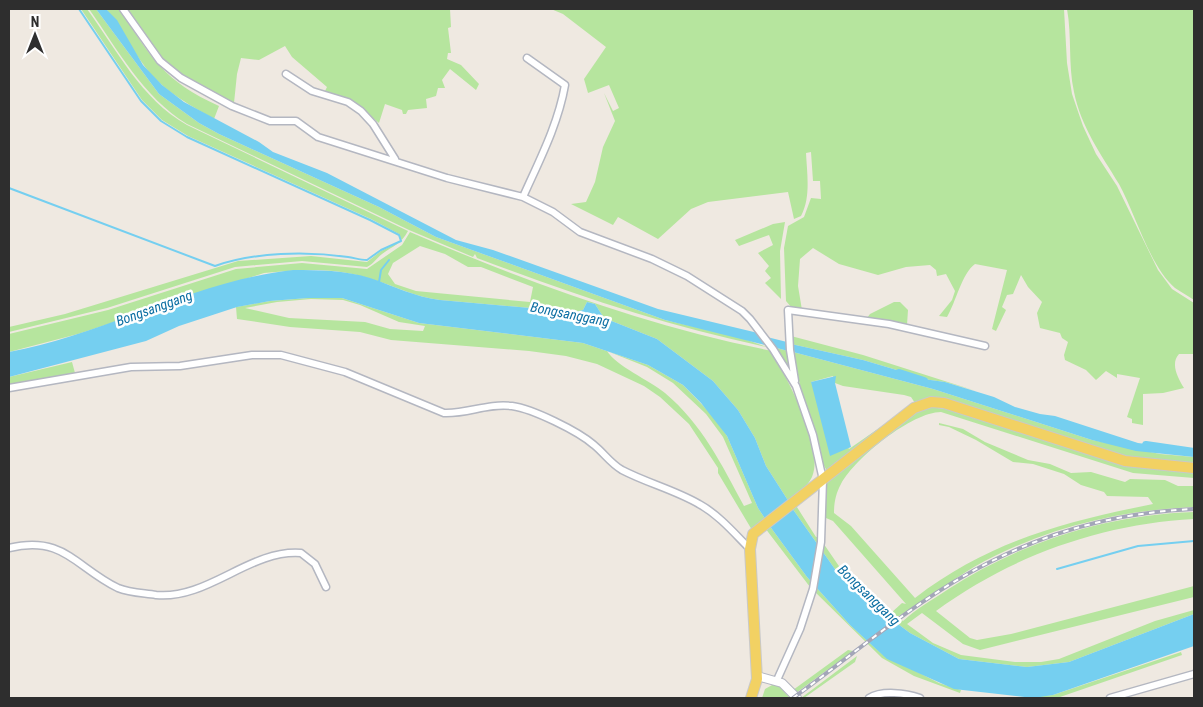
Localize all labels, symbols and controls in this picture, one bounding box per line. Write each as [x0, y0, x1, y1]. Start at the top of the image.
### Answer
north arrow [10, 10, 60, 60]
text: N [31, 14, 39, 30]
water label: Bongsanggang [114, 287, 195, 329]
water label: Bongsanggang [529, 299, 611, 330]
water label: Bongsanggang [835, 561, 904, 629]

